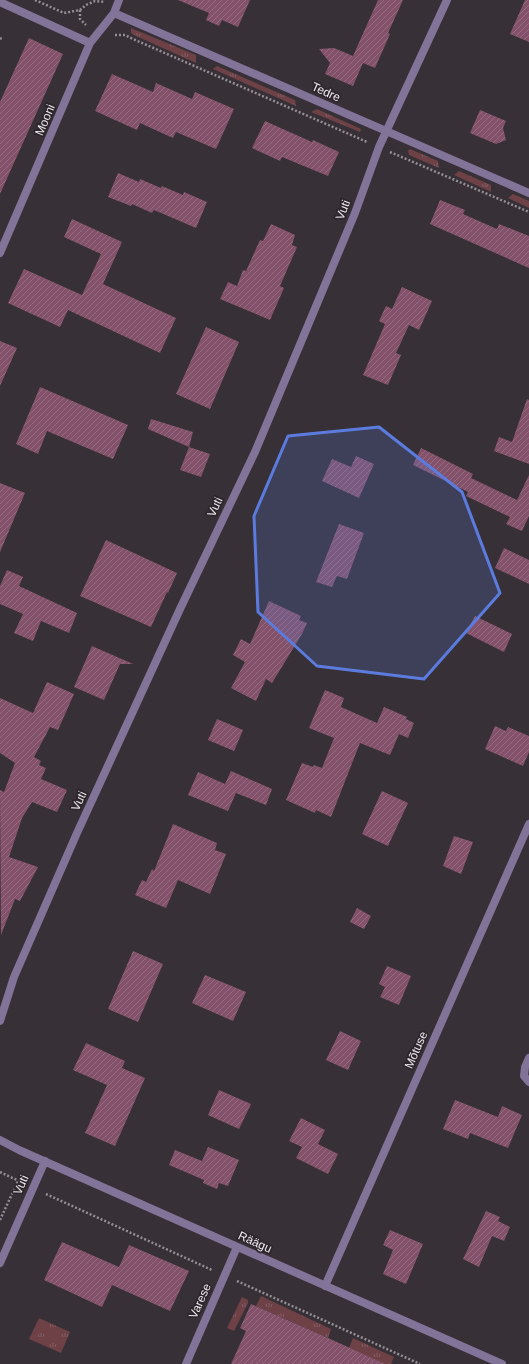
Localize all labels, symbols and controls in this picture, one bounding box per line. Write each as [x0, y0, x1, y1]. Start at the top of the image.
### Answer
street label: Tedre [309, 79, 343, 105]
street label: Mooni [32, 102, 58, 138]
street label: Vuti [333, 198, 353, 222]
street label: Vuti [204, 495, 226, 519]
street label: Vuti [68, 789, 90, 813]
street label: Mõtuse [402, 1029, 431, 1071]
street label: Vuti [10, 1173, 32, 1197]
street label: Räägu [236, 1228, 274, 1256]
street label: Varese [186, 1281, 214, 1321]

